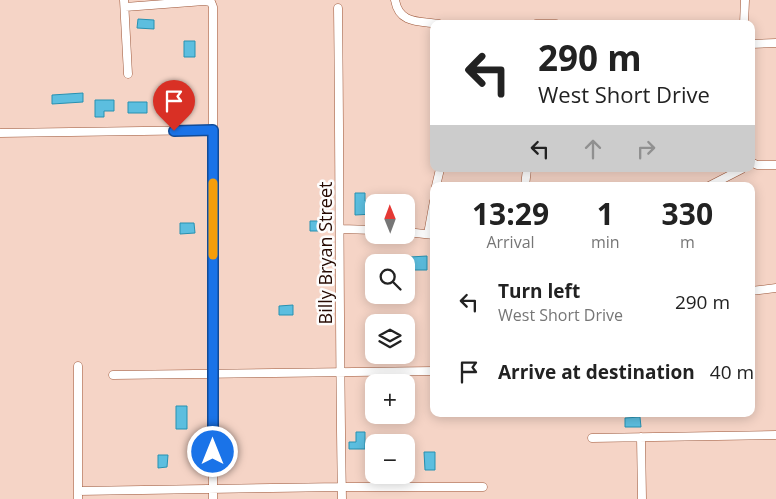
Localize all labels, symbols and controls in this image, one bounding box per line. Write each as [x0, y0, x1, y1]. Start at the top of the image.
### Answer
text: 290 m [538, 34, 642, 81]
icon: left [455, 40, 520, 105]
text: West Short Drive [538, 79, 710, 109]
pin [153, 80, 195, 131]
icon: arrive [160, 87, 188, 115]
icon: left [526, 135, 554, 163]
icon: ahead [579, 135, 607, 163]
icon: right [632, 135, 660, 163]
street label: Billy Bryan Street [313, 182, 337, 324]
text: 13:29 [472, 193, 549, 234]
text: 1 [597, 193, 614, 234]
text: 330 [662, 193, 713, 234]
north arrow [365, 194, 415, 244]
map controls [365, 194, 415, 484]
text: Arrival [486, 231, 535, 253]
text: min [591, 231, 620, 253]
text: m [680, 231, 695, 253]
button: search [365, 254, 415, 304]
text: Turn left [498, 278, 580, 304]
icon: left [455, 288, 483, 316]
text: 290 m [675, 289, 730, 315]
text: West Short Drive [498, 304, 623, 326]
button: layers [365, 314, 415, 364]
icon: arrive [455, 358, 483, 386]
text: Arrive at destination [498, 359, 695, 385]
text: 40 m [710, 359, 754, 385]
button: + [365, 374, 415, 424]
position arrow [186, 425, 238, 477]
button: − [365, 434, 415, 484]

